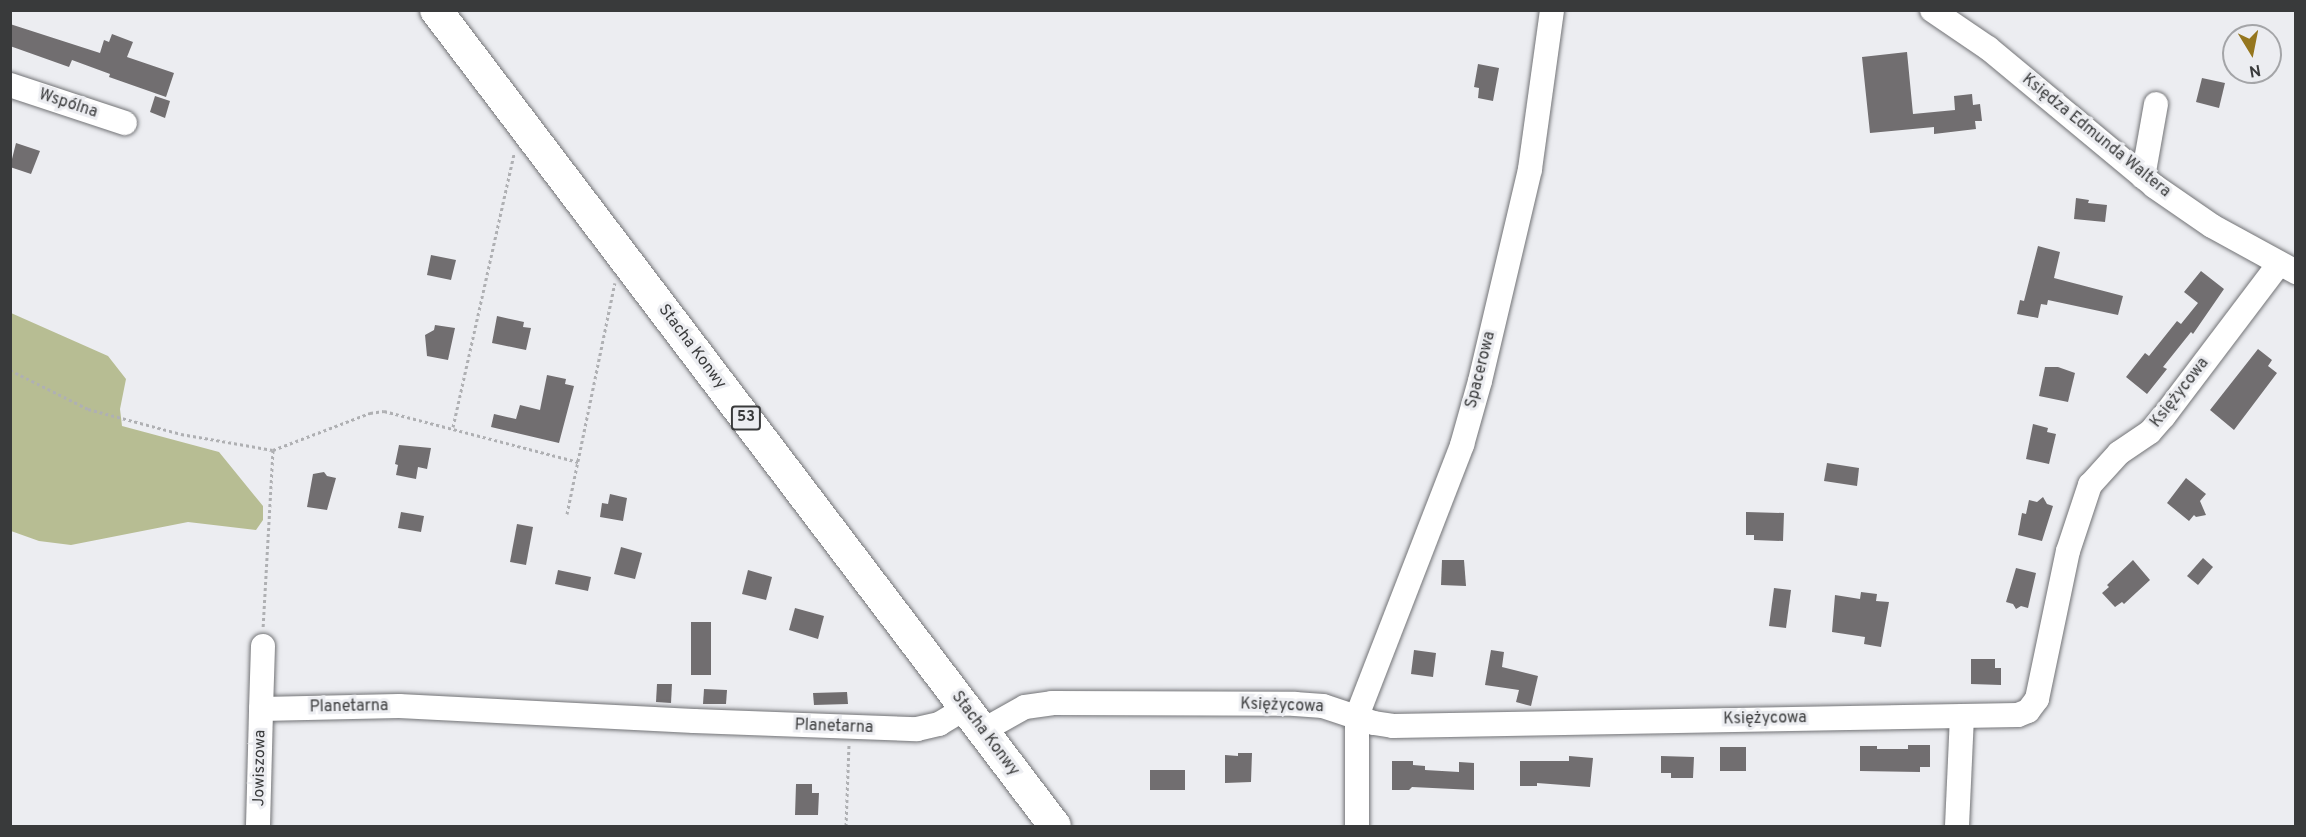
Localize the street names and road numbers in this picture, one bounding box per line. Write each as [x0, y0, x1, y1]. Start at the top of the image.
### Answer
street label: Księdza Edmunda Waltera [2018, 70, 2174, 202]
street label: Wspólna [36, 86, 100, 122]
street label: Stacha Konwy [654, 301, 730, 393]
street label: Spacerowa [1462, 330, 1500, 410]
street label: Księżycowa [2147, 354, 2213, 432]
road number: 53 [730, 406, 762, 430]
street label: Stacha Konwy [947, 688, 1023, 780]
street label: Księżycowa [1240, 695, 1324, 717]
street label: Planetarna [309, 697, 389, 717]
street label: Księżycowa [1723, 709, 1807, 729]
street label: Planetarna [794, 716, 874, 738]
street label: Jowiszowa [250, 729, 270, 807]

